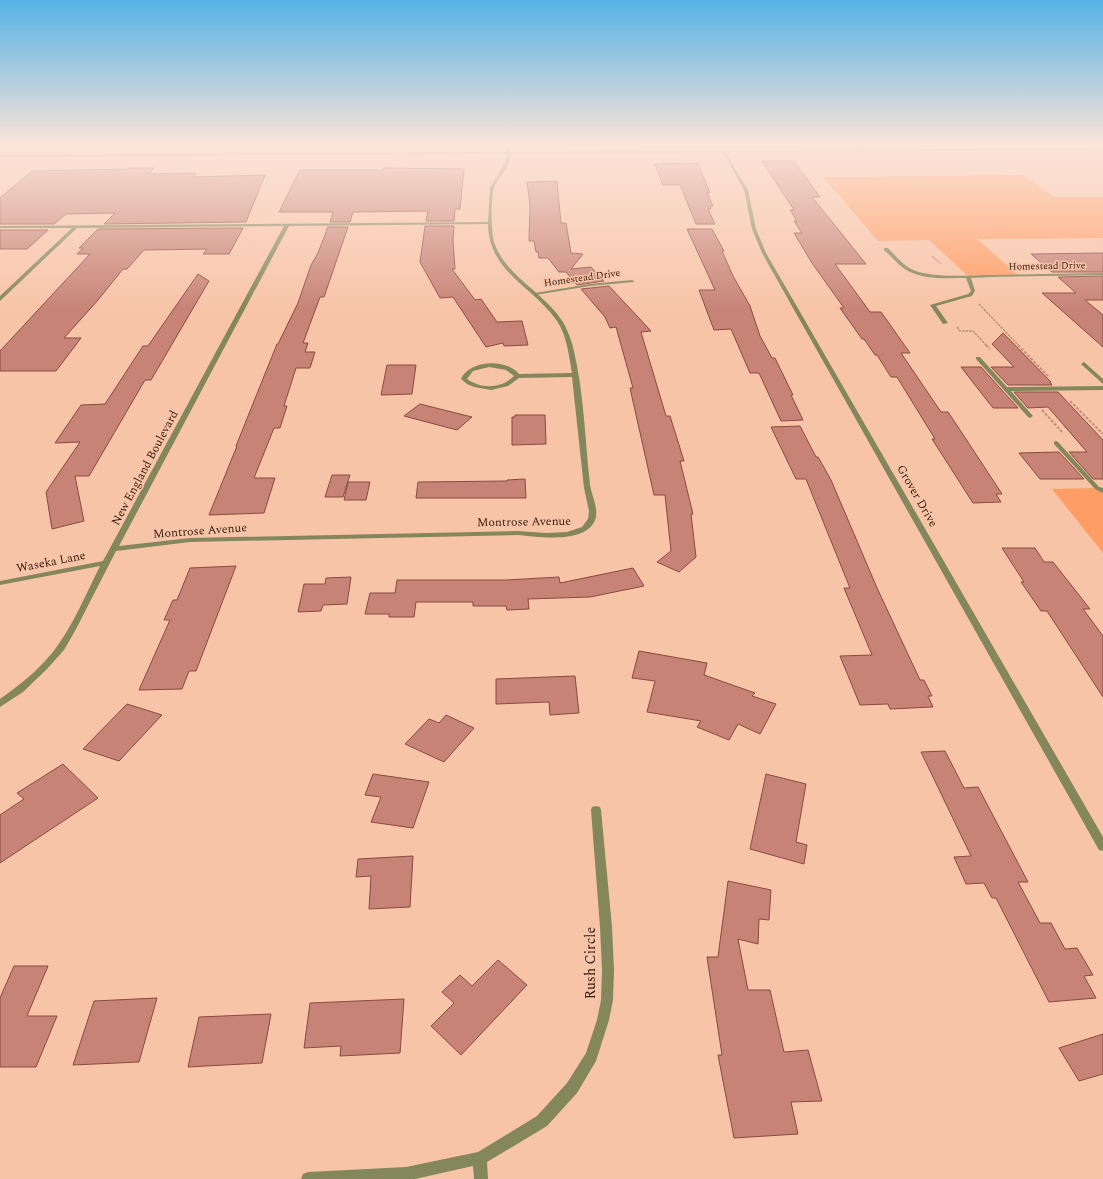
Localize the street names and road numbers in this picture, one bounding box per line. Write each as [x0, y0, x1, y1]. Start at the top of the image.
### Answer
street label: Homestead Drive [1008, 257, 1086, 275]
street label: Homestead Drive [543, 265, 621, 291]
street label: New England Boulevard [106, 407, 184, 529]
street label: Grover Drive [891, 461, 943, 531]
street label: Montrose Avenue [477, 512, 571, 532]
street label: Montrose Avenue [152, 518, 248, 544]
street label: Waseka Lane [15, 546, 87, 578]
street label: Rush Circle [580, 927, 601, 999]

